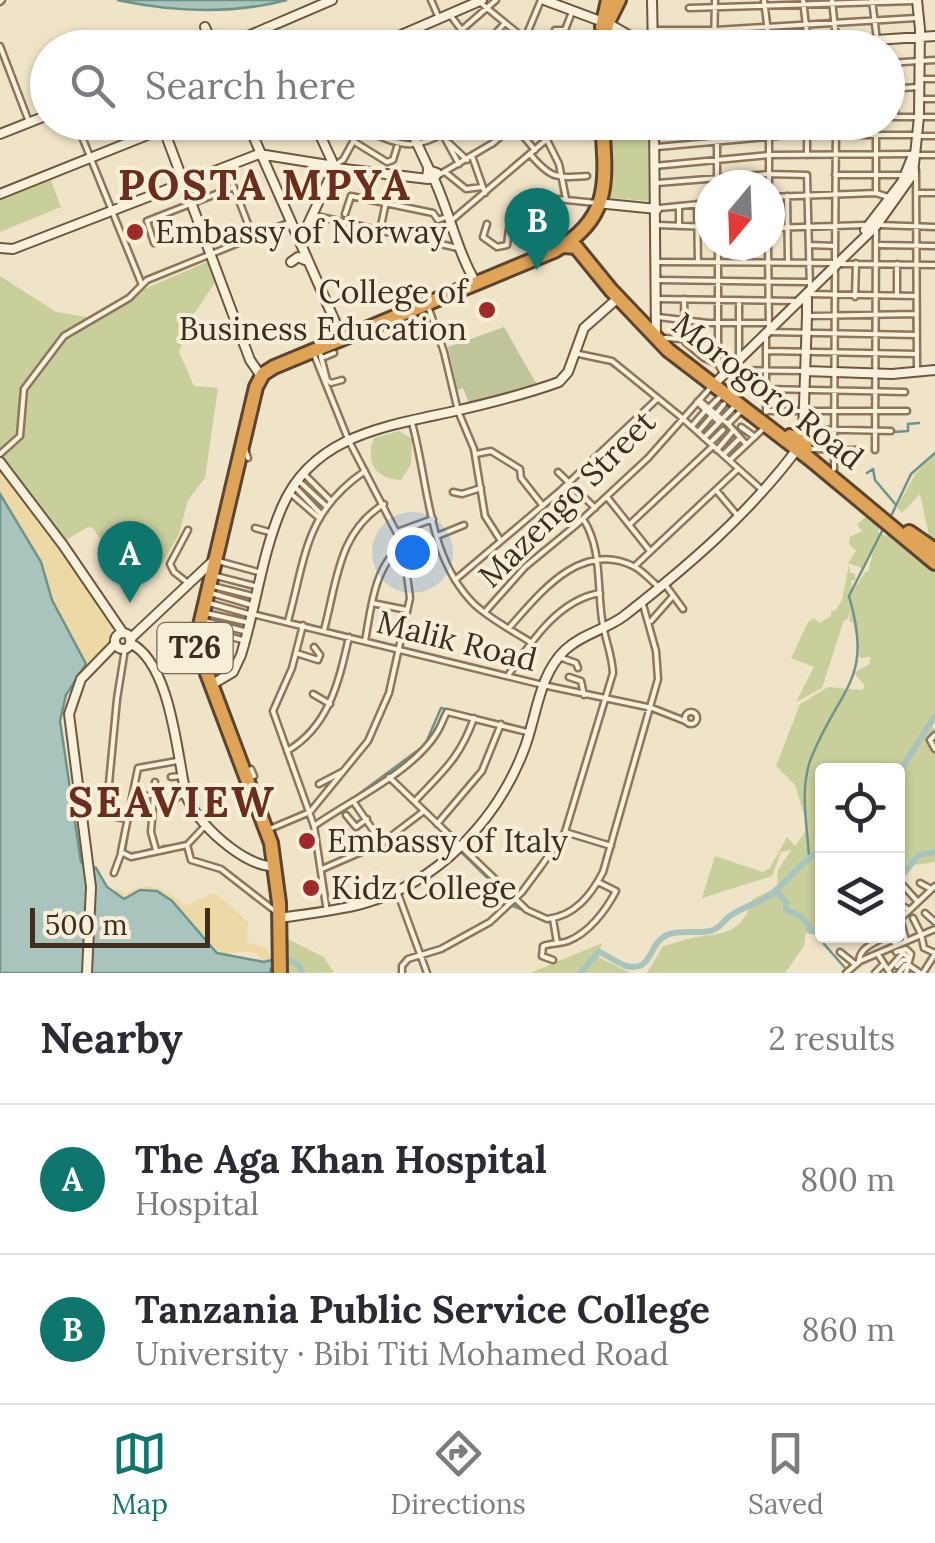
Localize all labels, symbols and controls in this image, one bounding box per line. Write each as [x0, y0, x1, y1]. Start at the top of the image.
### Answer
search box [30, 30, 905, 140]
icon: search [65, 58, 120, 113]
text: Search here [145, 61, 356, 109]
district label: POSTA MPYA [118, 158, 412, 212]
north arrow [695, 170, 785, 260]
pin: B [504, 188, 570, 270]
place label: Embassy of Norway [155, 211, 447, 252]
marker: Embassy of Norway [124, 221, 146, 243]
place label: College of Business Education [179, 271, 469, 349]
marker: College of Business Education [476, 299, 498, 321]
street label: Morogoro Road [664, 303, 872, 478]
street label: Mazengo Street [469, 401, 664, 596]
pin: A [98, 520, 162, 603]
your location [387, 527, 438, 578]
street label: Malik Road [373, 601, 541, 680]
road number: T26 [158, 623, 232, 673]
map controls [815, 763, 905, 943]
button: locate [815, 763, 905, 853]
district label: SEAVIEW [68, 775, 276, 829]
place label: Embassy of Italy [327, 820, 568, 861]
marker: Embassy of Italy [296, 830, 318, 852]
button: layers [815, 853, 905, 943]
place label: Kidz College [331, 867, 516, 908]
marker: Kidz College [300, 877, 322, 899]
scale bar [30, 903, 210, 948]
text: 500 m [45, 907, 127, 943]
text: Nearby [40, 1011, 183, 1065]
text: 2 results [769, 1018, 895, 1059]
text: The Aga Khan Hospital [135, 1135, 547, 1183]
text: A [62, 1159, 83, 1200]
text: 800 m [800, 1159, 895, 1200]
text: Hospital [135, 1183, 259, 1224]
text: Tanzania Public Service College [135, 1285, 710, 1333]
text: B [62, 1309, 83, 1350]
text: 860 m [802, 1309, 895, 1350]
text: University · Bibi Titi Mohamed Road [135, 1333, 669, 1374]
tab: Map [111, 1426, 168, 1522]
tab: Directions [390, 1426, 526, 1522]
tab: Saved [748, 1426, 824, 1522]

